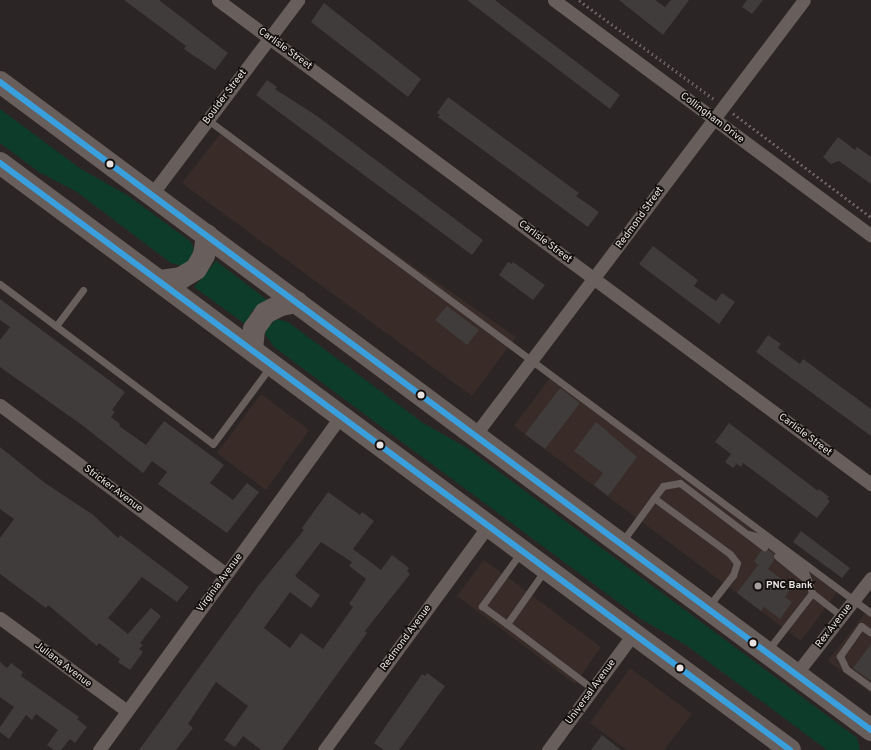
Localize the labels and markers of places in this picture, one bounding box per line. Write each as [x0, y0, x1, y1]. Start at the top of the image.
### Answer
unlabelled marker [105, 159, 115, 169]
unlabelled marker [416, 390, 426, 400]
unlabelled marker [375, 440, 385, 450]
place label: PNC Bank [766, 580, 813, 592]
marker: PNC Bank [753, 581, 763, 591]
unlabelled marker [748, 638, 758, 648]
unlabelled marker [675, 663, 685, 673]

